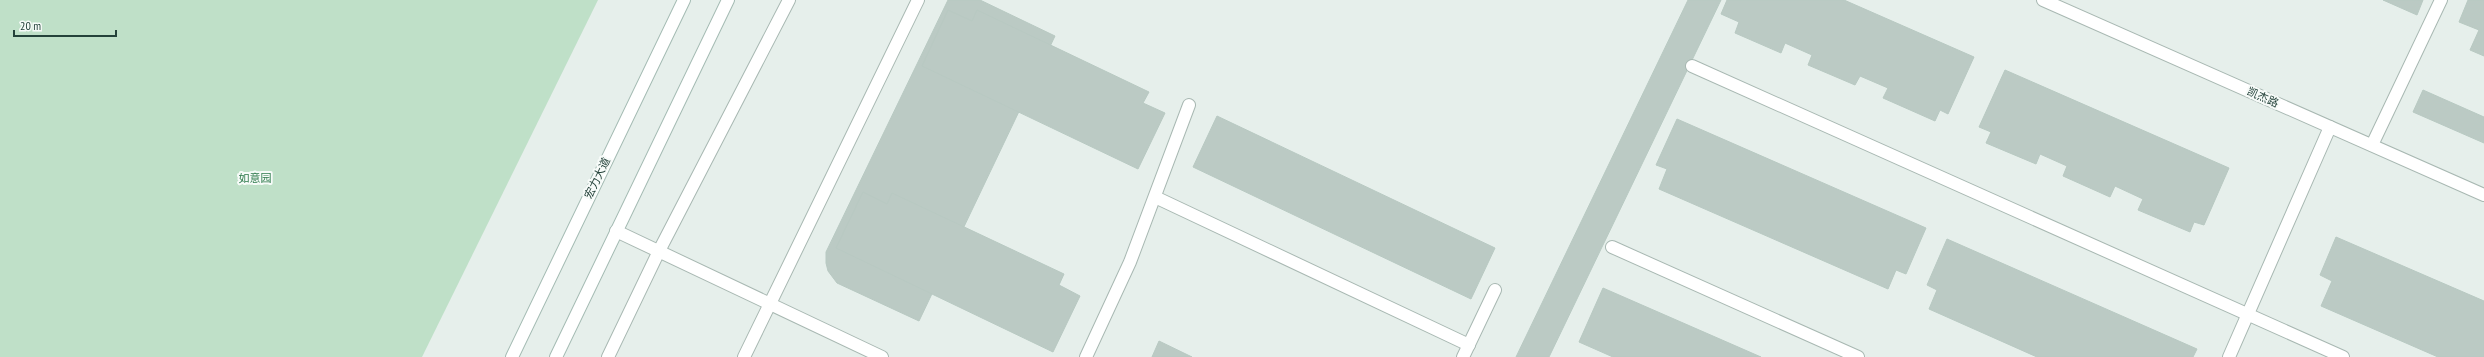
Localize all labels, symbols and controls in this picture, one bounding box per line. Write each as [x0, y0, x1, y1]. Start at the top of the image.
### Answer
scale bar [14, 12, 116, 38]
text: 20 m [20, 18, 41, 33]
street label: 凯杰路 [2245, 84, 2281, 110]
street label: 宏力大道 [581, 155, 613, 201]
park label: 如意园 [239, 171, 272, 185]

